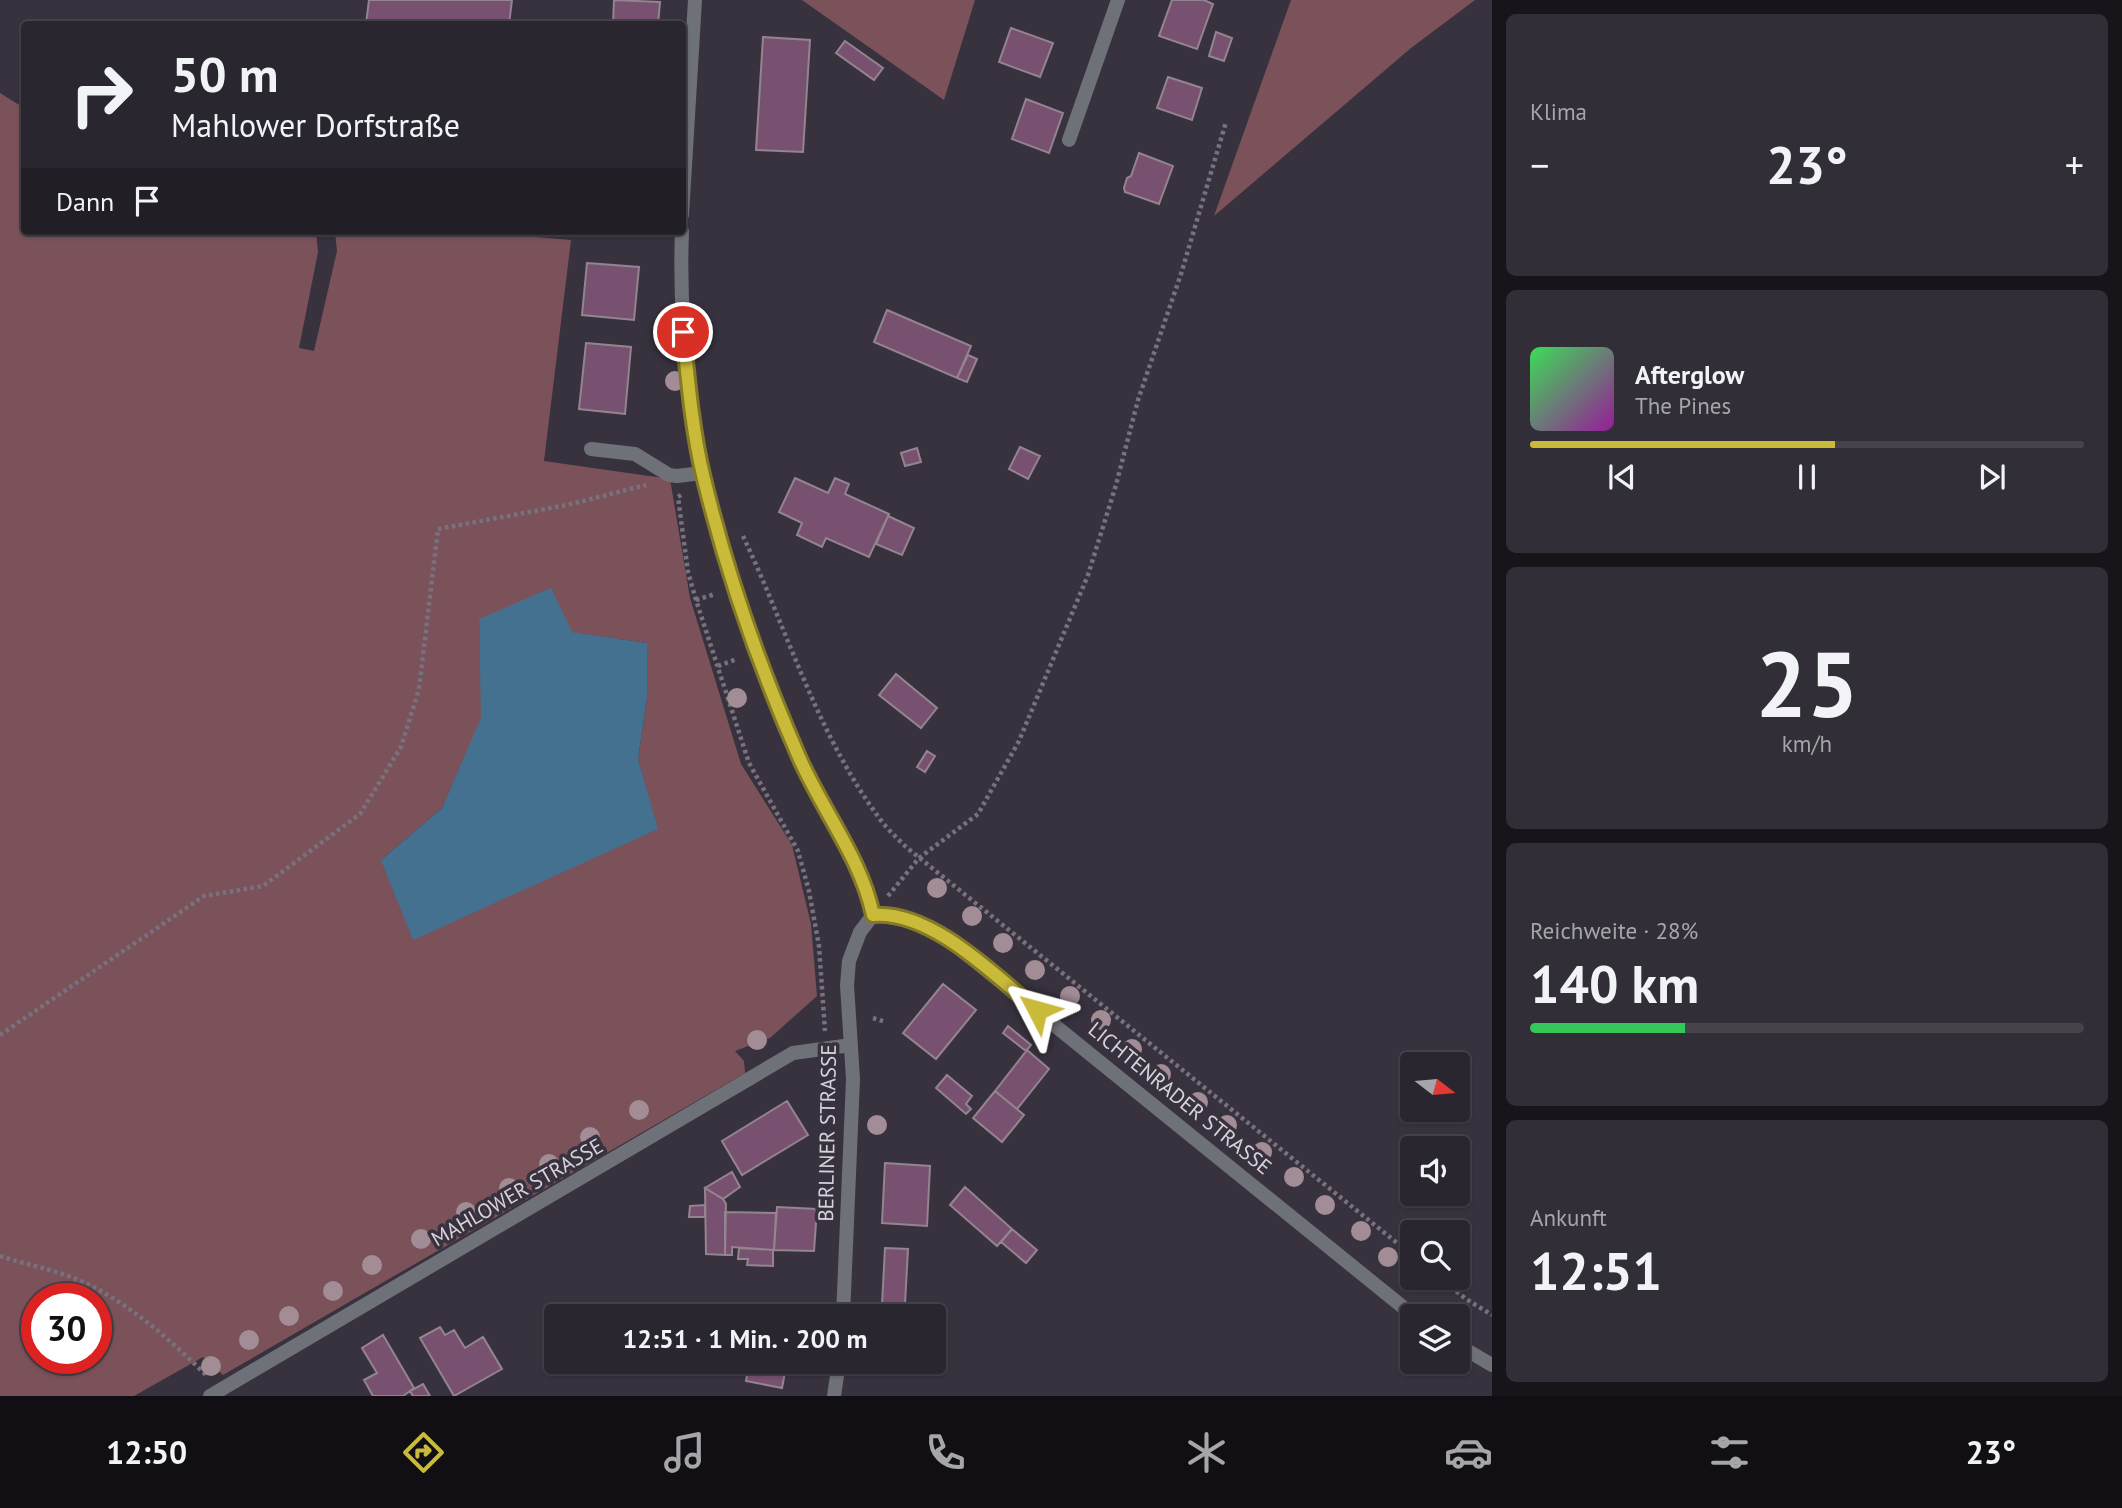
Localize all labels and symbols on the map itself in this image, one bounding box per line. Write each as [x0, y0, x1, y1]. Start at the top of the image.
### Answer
pin [653, 302, 713, 362]
position arrow [1000, 973, 1074, 1047]
street label: LICHTENRADER STRASSE [1083, 1016, 1277, 1180]
street label: BERLINER STRASSE [812, 1044, 842, 1222]
north arrow [1400, 1052, 1470, 1122]
street label: MAHLOWER STRASSE [426, 1132, 608, 1252]
speed limit sign: 30 [21, 1283, 112, 1374]

